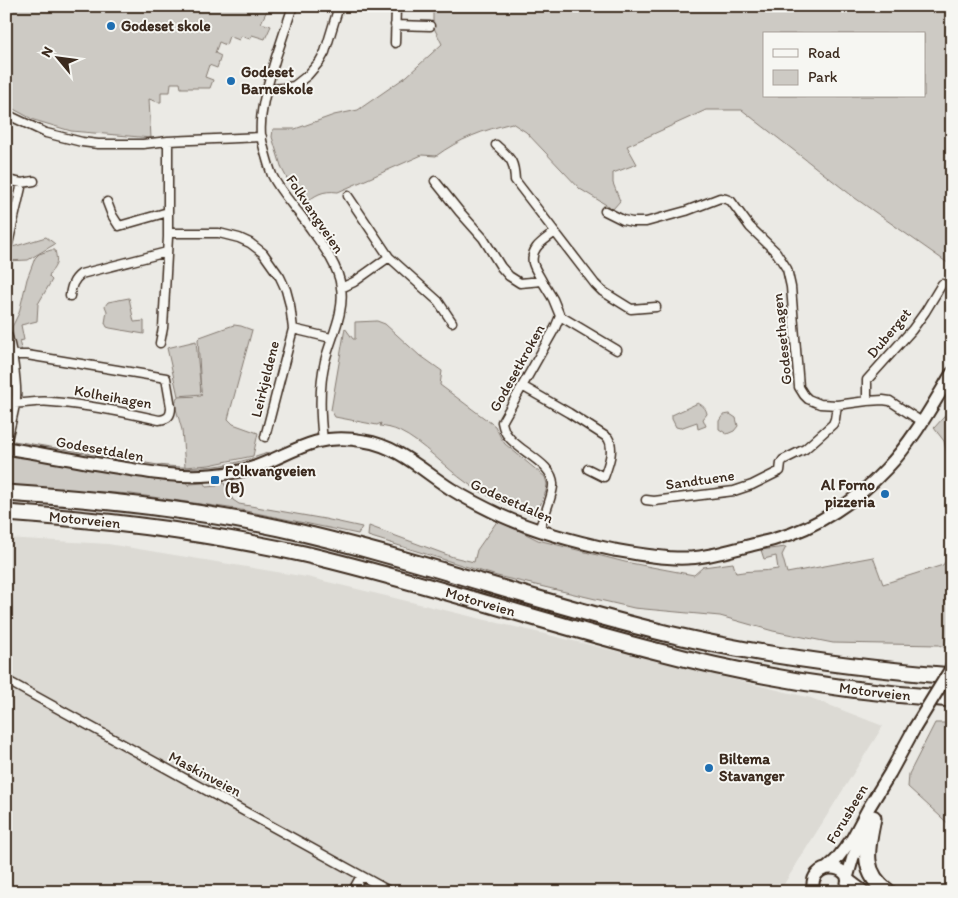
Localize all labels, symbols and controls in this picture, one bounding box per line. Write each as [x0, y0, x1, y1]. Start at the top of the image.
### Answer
place label: Godeset skole [121, 17, 211, 35]
marker: Godeset skole [105, 20, 117, 32]
north arrow [32, 32, 82, 82]
legend [763, 32, 926, 98]
text: N [37, 44, 57, 60]
text: Road [808, 44, 841, 62]
place label: Godeset Barneskole [241, 63, 313, 98]
text: Park [808, 68, 838, 86]
marker: Godeset Barneskole [225, 75, 237, 87]
street label: Folkvangveien [282, 171, 348, 257]
street label: Godesethagen [768, 292, 796, 386]
street label: Duberget [863, 304, 915, 362]
street label: Godesetkroken [486, 321, 549, 415]
street label: Leirkjeldene [247, 339, 283, 419]
street label: Kolheihagen [73, 381, 153, 413]
street label: Godesetdalen [55, 432, 146, 466]
place label: Folkvangveien (B) [225, 462, 316, 498]
street label: Sandtuene [664, 466, 736, 494]
marker: Folkvangveien (B) [209, 474, 221, 486]
street label: Godesetdalen [468, 475, 557, 528]
place label: Al Forno pizzeria [820, 476, 875, 512]
marker: Al Forno pizzeria [879, 488, 891, 500]
street label: Motorveien [48, 507, 122, 532]
street label: Motorveien [443, 583, 518, 621]
street label: Motorveien [838, 678, 912, 705]
street label: Maskinveien [166, 747, 244, 801]
place label: Biltema Stavanger [719, 750, 785, 786]
marker: Biltema Stavanger [703, 762, 715, 774]
street label: Forusbeen [822, 780, 872, 847]

